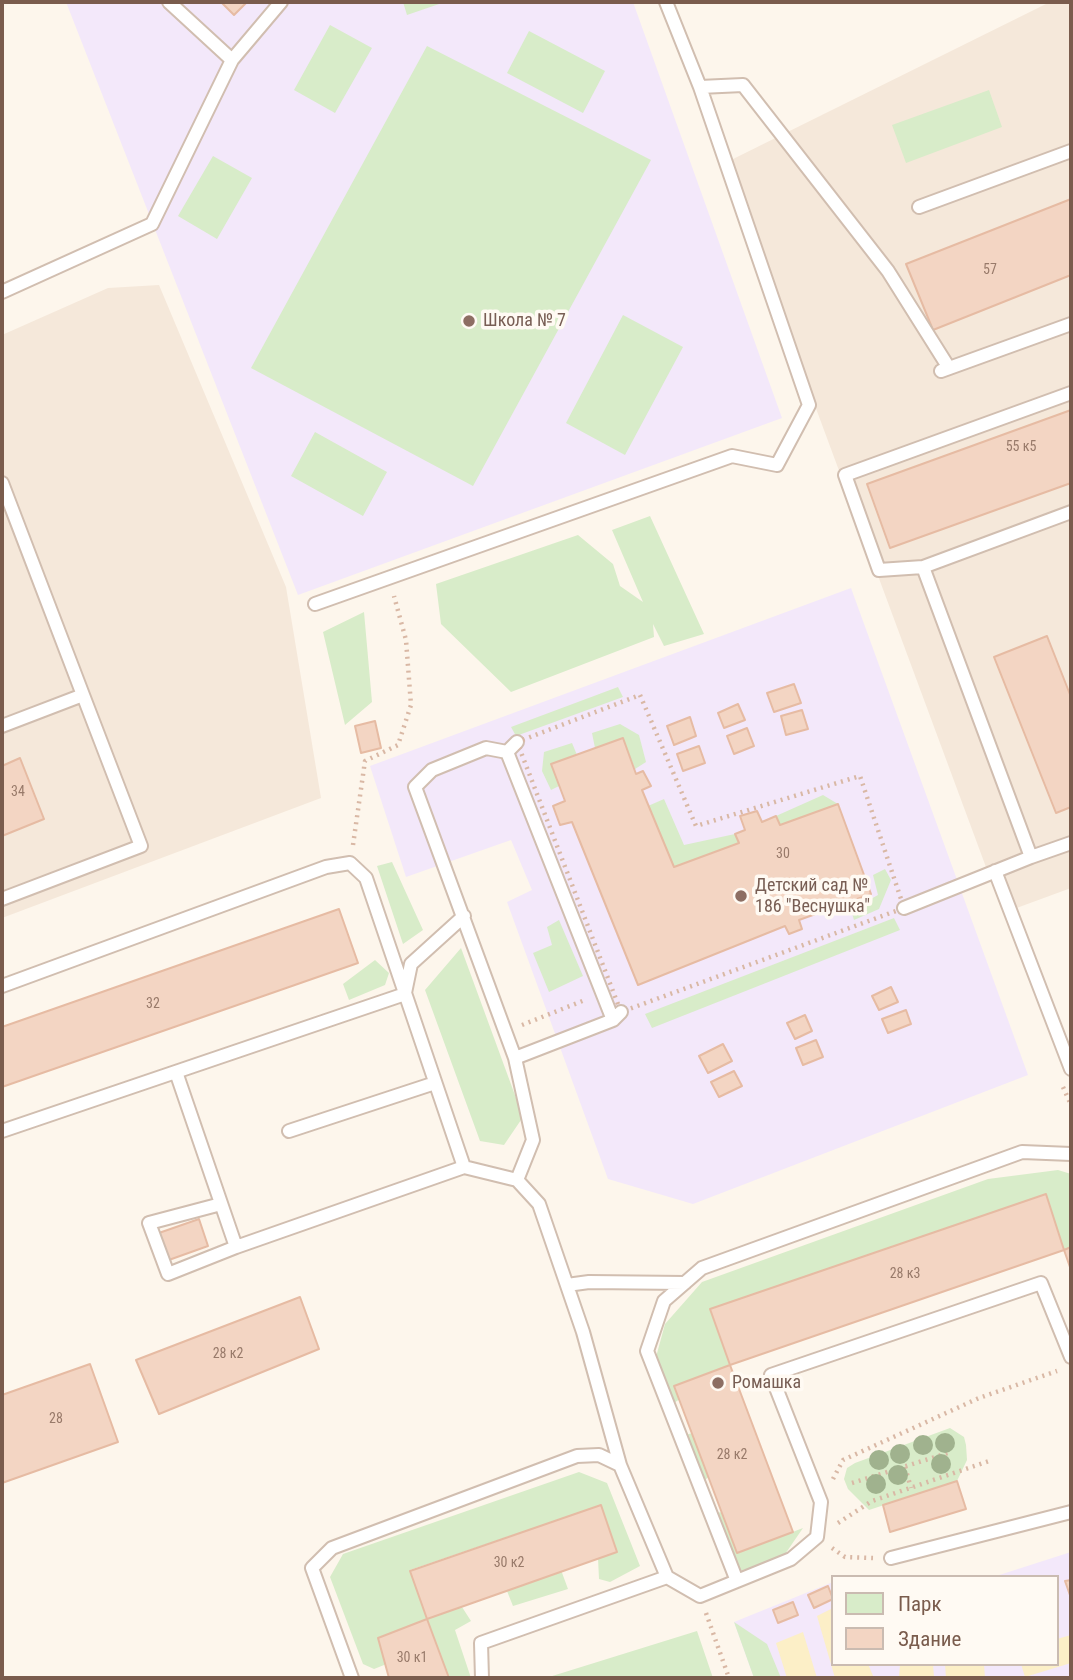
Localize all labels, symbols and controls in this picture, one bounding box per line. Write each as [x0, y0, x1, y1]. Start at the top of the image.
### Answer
house number: 57 [983, 262, 997, 278]
place label: Школа № 7 [483, 310, 566, 332]
marker: Школа № 7 [461, 313, 477, 329]
house number: 55 к5 [1006, 439, 1036, 455]
house number: 34 [11, 784, 25, 800]
house number: 30 [776, 846, 790, 862]
place label: Детский сад № 186 "Веснушка" [755, 875, 870, 917]
marker: Детский сад № 186 "Веснушка" [733, 888, 749, 904]
house number: 32 [146, 996, 160, 1012]
house number: 28 к3 [890, 1266, 920, 1282]
house number: 28 к2 [213, 1346, 243, 1362]
place label: Ромашка [732, 1372, 801, 1394]
marker: Ромашка [710, 1375, 726, 1391]
house number: 28 [49, 1411, 63, 1427]
house number: 28 к2 [717, 1447, 747, 1463]
house number: 30 к2 [494, 1555, 524, 1571]
legend [832, 1575, 1059, 1666]
text: Парк [898, 1592, 942, 1616]
text: Здание [898, 1627, 961, 1651]
house number: 30 к1 [397, 1650, 427, 1666]

